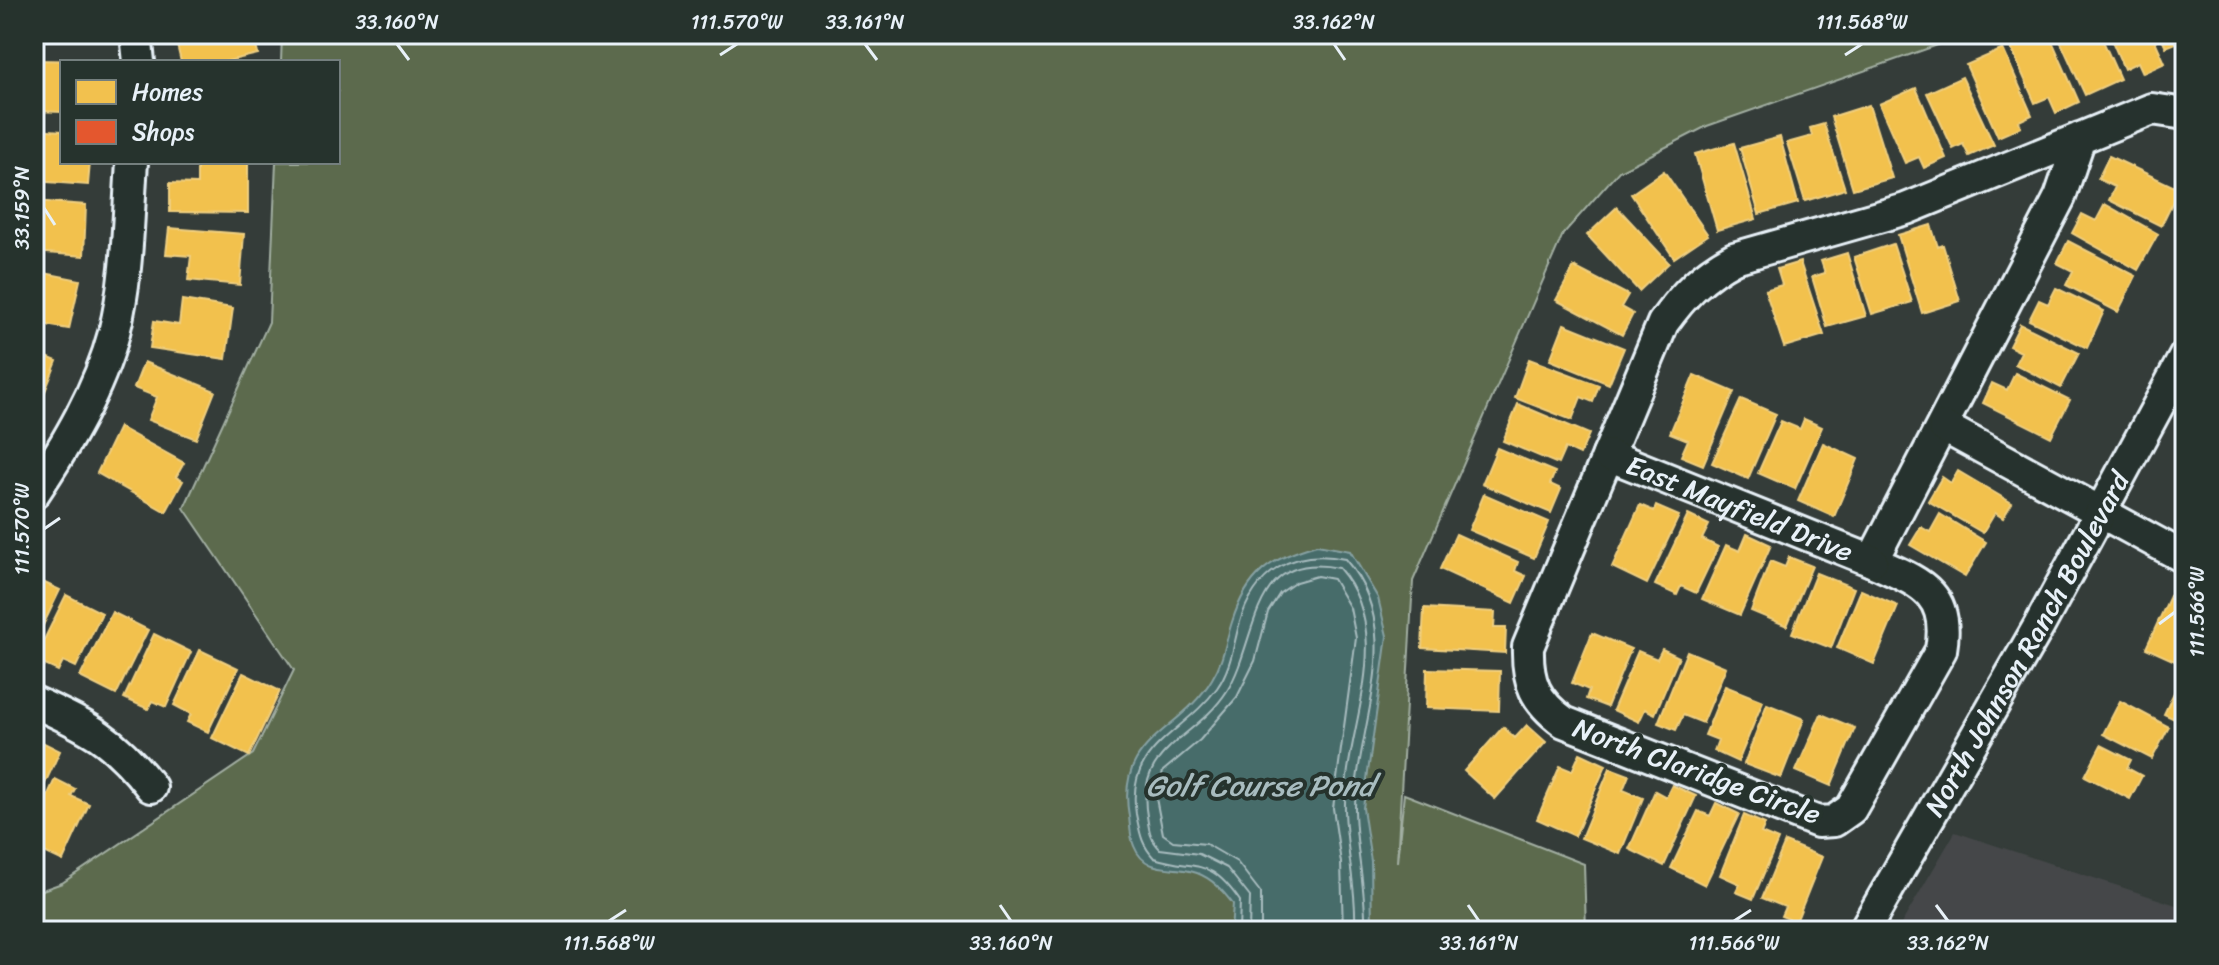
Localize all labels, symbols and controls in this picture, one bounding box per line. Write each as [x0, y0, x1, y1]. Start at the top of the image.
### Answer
text: 33.160°N [356, 5, 439, 40]
text: 111.570°W [691, 5, 784, 40]
text: 33.161°N [826, 5, 905, 40]
text: 33.162°N [1293, 5, 1375, 40]
text: 111.568°W [1816, 5, 1908, 40]
legend [60, 60, 340, 164]
text: Homes [132, 71, 203, 113]
text: Shops [132, 111, 195, 153]
text: 33.159°N [5, 166, 40, 250]
street label: East Mayfield Drive [1619, 440, 1861, 576]
street label: North Johnson Ranch Boulevard [1910, 460, 2144, 826]
text: 111.570°W [5, 482, 40, 575]
text: 111.566°W [2180, 566, 2215, 657]
street label: North Claridge Circle [1566, 703, 1828, 839]
water label: Golf Course Pond [1146, 759, 1382, 813]
text: 111.568°W [563, 926, 655, 961]
text: 33.160°N [970, 926, 1053, 961]
text: 33.161°N [1440, 926, 1519, 961]
text: 111.566°W [1689, 926, 1780, 961]
text: 33.162°N [1907, 926, 1989, 961]

